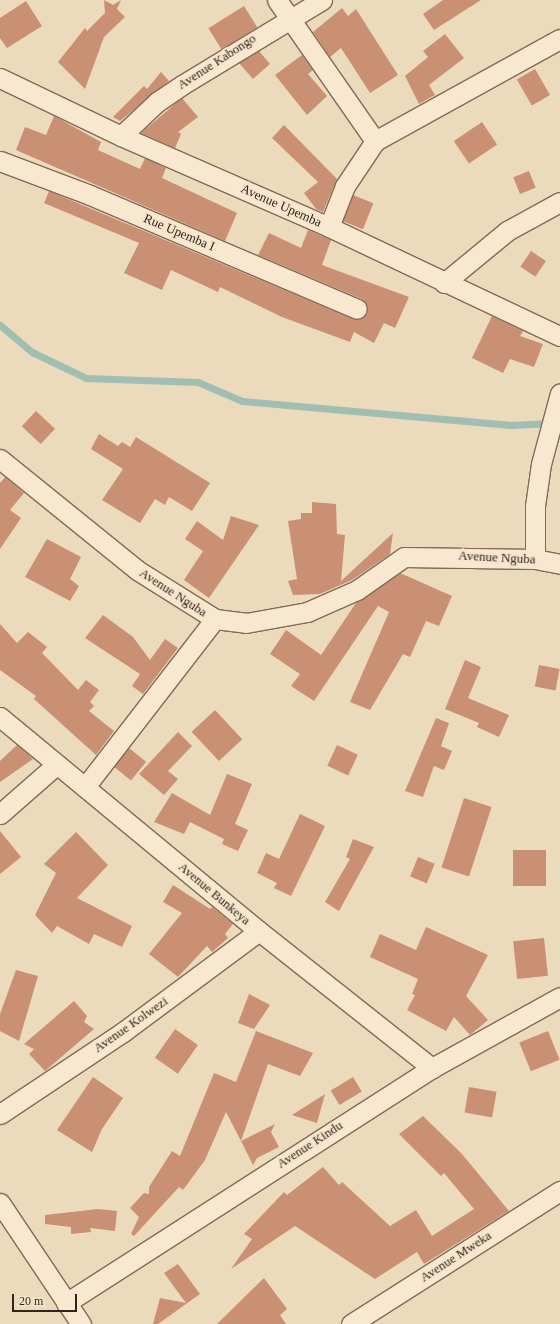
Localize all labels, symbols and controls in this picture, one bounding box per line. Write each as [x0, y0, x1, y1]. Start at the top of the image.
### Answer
street label: Avenue Kabongo [175, 31, 259, 93]
street label: Avenue Upemba [238, 181, 324, 231]
street label: Rue Upemba I [141, 211, 217, 255]
street label: Avenue Nguba [458, 548, 536, 568]
street label: Avenue Nguba [136, 565, 210, 621]
street label: Avenue Bunkeya [175, 859, 253, 929]
street label: Avenue Kolwezi [91, 994, 171, 1056]
street label: Avenue Kindu [274, 1118, 346, 1172]
street label: Avenue Mweka [417, 1228, 495, 1286]
scale bar [14, 1286, 79, 1312]
text: 20 m [19, 1294, 43, 1308]

